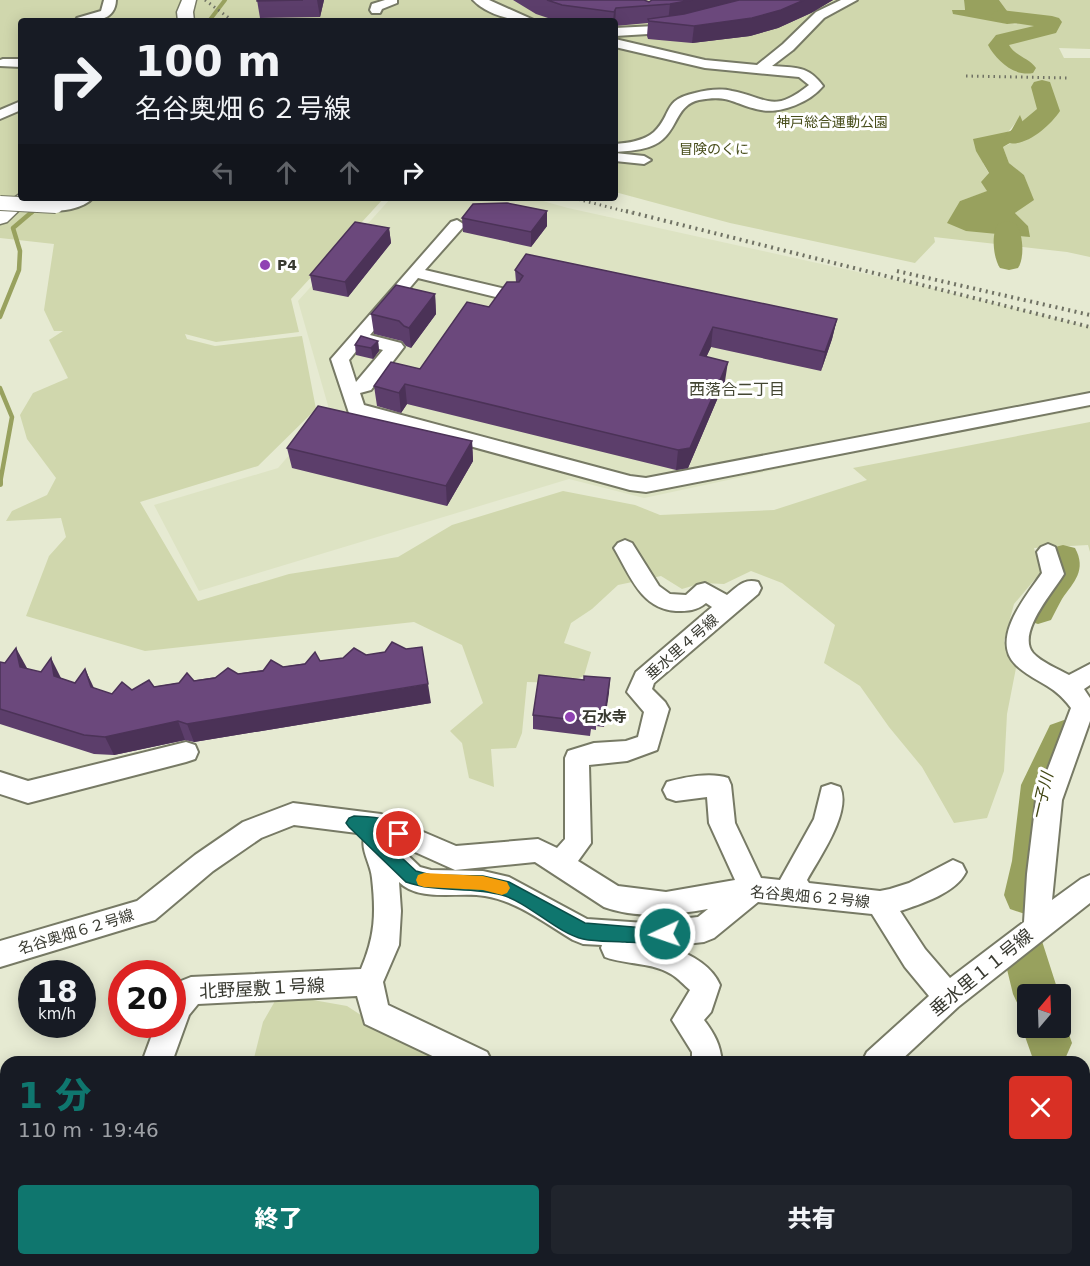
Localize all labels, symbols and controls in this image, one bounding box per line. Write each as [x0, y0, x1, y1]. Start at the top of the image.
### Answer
text: 100 m [135, 37, 281, 86]
icon: right [36, 42, 114, 120]
text: 名谷奥畑６２号線 [135, 93, 351, 124]
park label: 神戸総合運動公園 [776, 114, 888, 130]
park label: 冒険のくに [679, 141, 749, 157]
icon: left [207, 156, 240, 189]
icon: ahead [270, 156, 303, 189]
icon: ahead [333, 156, 366, 189]
icon: right [396, 156, 429, 189]
place label: P4 [277, 257, 297, 273]
marker: P4 [258, 258, 272, 272]
district label: 西落合二丁目 [689, 380, 785, 399]
street label: 垂水里４号線 [642, 611, 722, 683]
place label: 石水寺 [582, 708, 627, 726]
marker: 石水寺 [563, 710, 577, 724]
water label: 一子川 [1027, 769, 1057, 822]
pin [373, 808, 424, 859]
icon: arrive [382, 817, 415, 850]
street label: 名谷奥畑６２号線 [749, 883, 871, 911]
position arrow [633, 902, 697, 966]
street label: 名谷奥畑６２号線 [16, 906, 136, 958]
street label: 垂水里１１号線 [925, 924, 1037, 1020]
speed limit sign: 20 [108, 960, 186, 1038]
text: 18 [36, 974, 78, 1009]
street label: 北野屋敷１号線 [199, 974, 325, 1002]
north arrow [1017, 984, 1071, 1038]
map controls [1017, 984, 1071, 1038]
text: km/h [38, 1005, 76, 1023]
text: 1 分 [18, 1075, 92, 1116]
button: close [1009, 1076, 1072, 1139]
text: 110 m · 19:46 [18, 1118, 159, 1142]
button: 終了 [18, 1185, 539, 1254]
button: 共有 [551, 1185, 1072, 1254]

